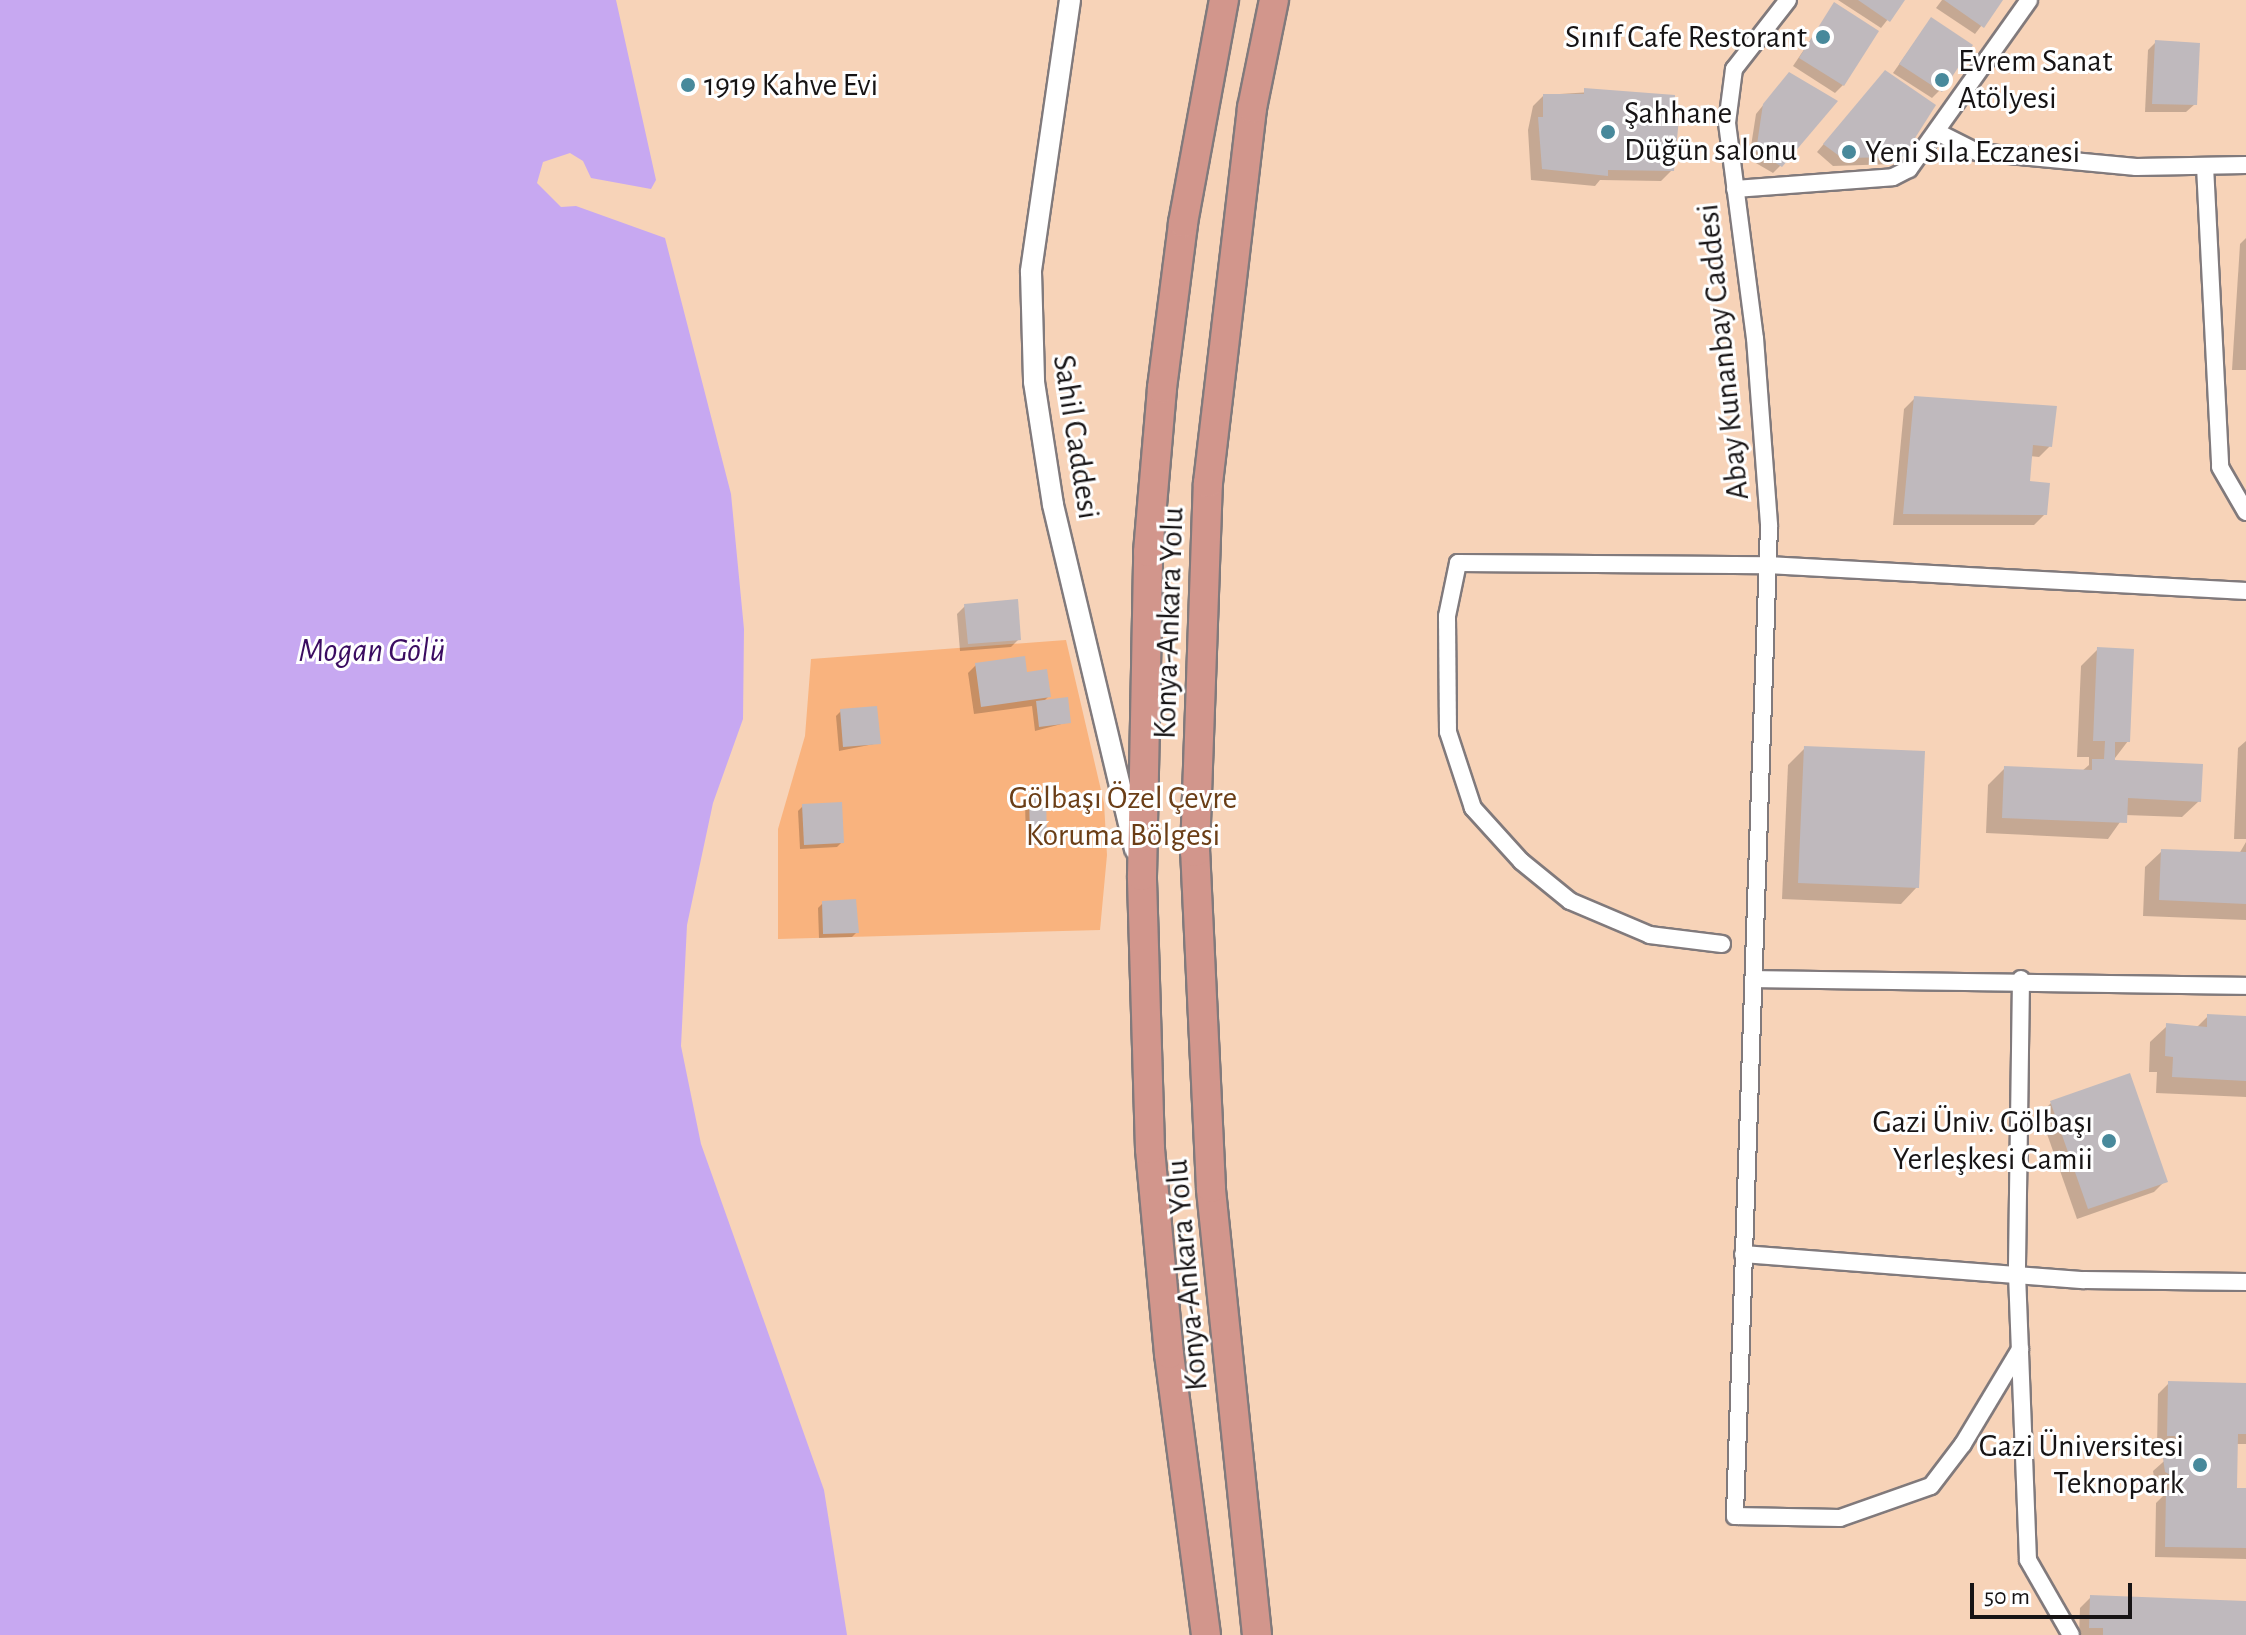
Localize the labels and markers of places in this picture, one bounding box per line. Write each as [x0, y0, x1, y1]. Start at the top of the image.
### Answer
place label: Sınıf Cafe Restorant [1565, 18, 1807, 56]
marker: Sınıf Cafe Restorant [1814, 28, 1832, 46]
place label: Evrem Sanat Atölyesi [1958, 43, 2112, 118]
place label: 1919 Kahve Evi [704, 66, 878, 104]
marker: Evrem Sanat Atölyesi [1933, 71, 1951, 89]
marker: 1919 Kahve Evi [679, 76, 697, 94]
place label: Şahhane Düğün salonu [1624, 95, 1797, 170]
marker: Şahhane Düğün salonu [1599, 123, 1617, 141]
place label: Yeni Sıla Eczanesi [1865, 133, 2080, 171]
marker: Yeni Sıla Eczanesi [1840, 143, 1858, 161]
place label: Gazi Üniv. Gölbaşı Yerleşkesi Camii [1873, 1104, 2093, 1179]
marker: Gazi Üniv. Gölbaşı Yerleşkesi Camii [2100, 1132, 2118, 1150]
place label: Gazi Üniversitesi Teknopark [1979, 1428, 2184, 1503]
marker: Gazi Üniversitesi Teknopark [2191, 1456, 2209, 1474]

